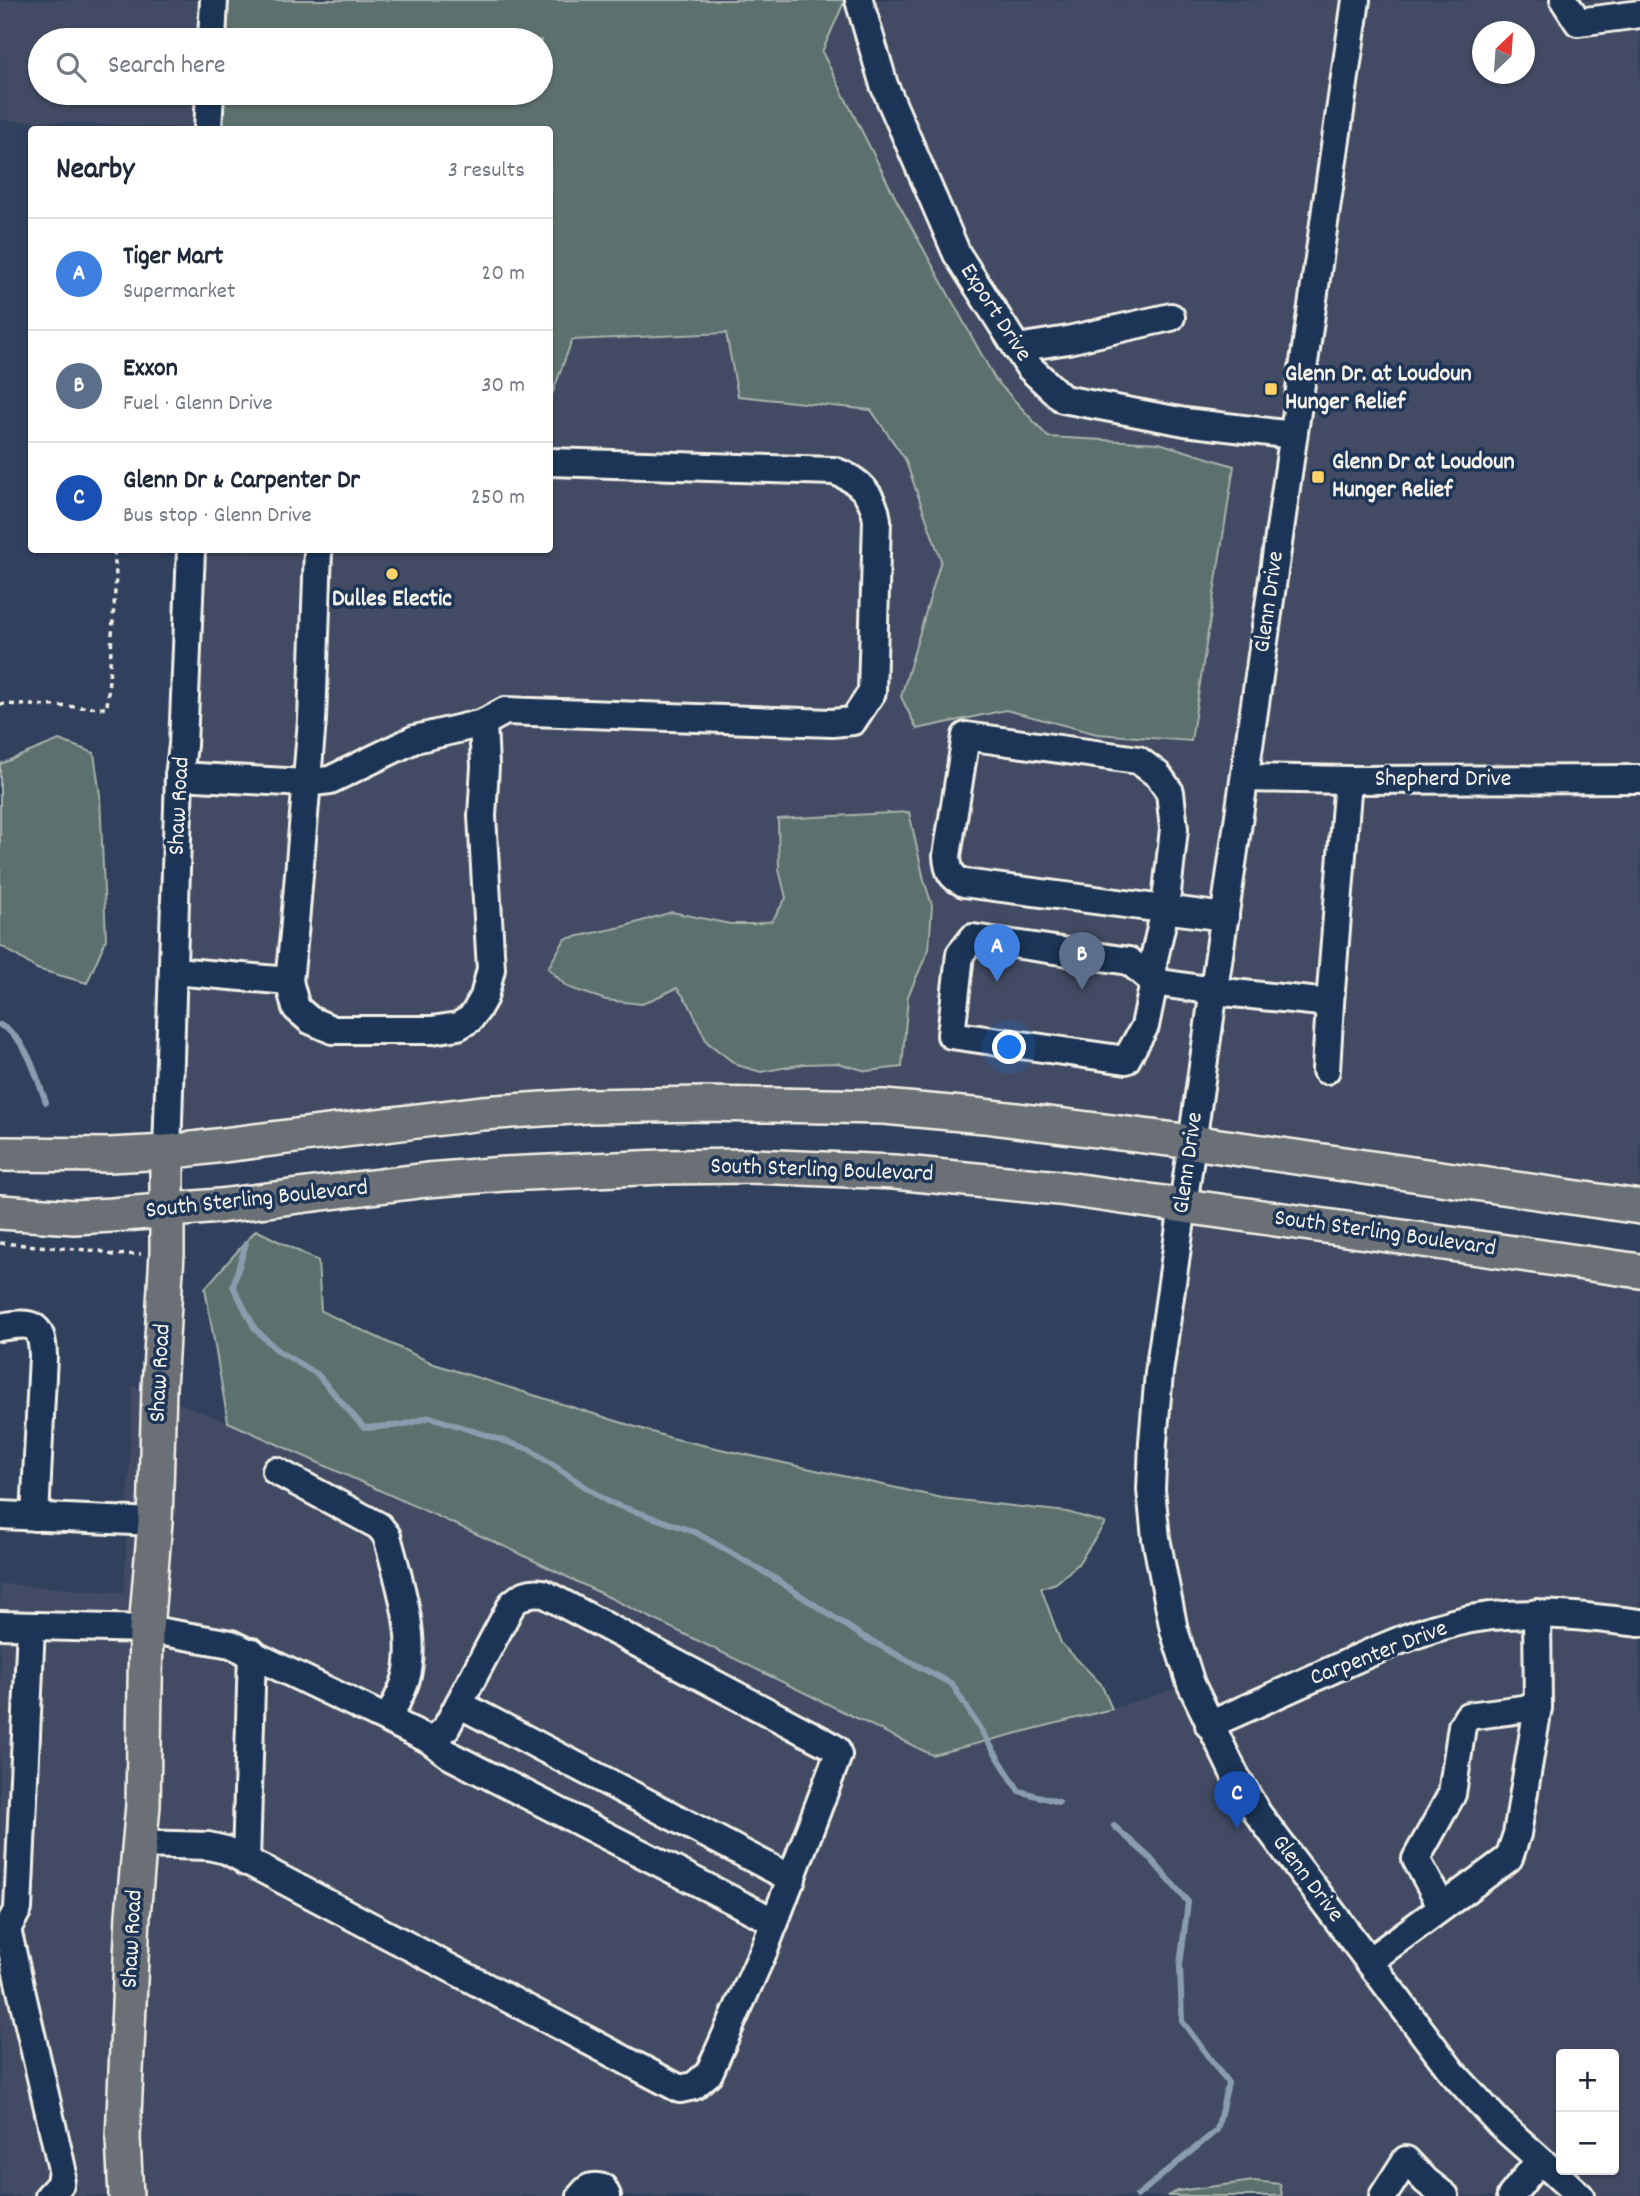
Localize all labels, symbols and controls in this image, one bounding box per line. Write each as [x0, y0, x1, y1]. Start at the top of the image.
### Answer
north arrow [1472, 21, 1535, 84]
search box [28, 28, 553, 105]
icon: search [52, 48, 90, 86]
text: Search here [108, 48, 226, 85]
text: Nearby [56, 150, 134, 193]
text: 3 results [448, 155, 525, 188]
text: Tiger Mart [123, 239, 223, 276]
street label: Export Drive [950, 257, 1040, 369]
text: A [73, 258, 85, 291]
text: 20 m [481, 258, 525, 291]
text: Supermarket [123, 276, 235, 309]
text: Exxon [123, 351, 178, 388]
place label: Glenn Dr. at Loudoun Hunger Relief [1285, 358, 1472, 420]
text: B [74, 370, 84, 403]
text: 30 m [481, 370, 525, 403]
marker: Glenn Dr. at Loudoun Hunger Relief [1263, 381, 1279, 397]
text: Fuel · Glenn Drive [123, 388, 273, 421]
place label: Glenn Dr at Loudoun Hunger Relief [1332, 446, 1515, 508]
text: Glenn Dr & Carpenter Dr [123, 463, 360, 500]
marker: Glenn Dr at Loudoun Hunger Relief [1310, 469, 1326, 485]
text: C [73, 482, 85, 515]
text: 250 m [471, 482, 525, 515]
text: Bus stop · Glenn Drive [123, 500, 312, 533]
street label: Glenn Drive [1246, 549, 1294, 655]
marker: Dulles Electic [384, 566, 400, 582]
place label: Dulles Electic [332, 583, 452, 617]
street label: Shaw Road [160, 756, 200, 856]
street label: Shepherd Drive [1375, 763, 1511, 797]
pin: A [974, 924, 1020, 982]
pin: B [1059, 932, 1105, 990]
your location [992, 1030, 1026, 1064]
street label: Glenn Drive [1165, 1110, 1213, 1216]
street label: South Sterling Boulevard [710, 1150, 934, 1192]
street label: South Sterling Boulevard [144, 1171, 370, 1229]
street label: South Sterling Boulevard [1272, 1202, 1498, 1266]
street label: Shaw Road [141, 1323, 181, 1423]
street label: Carpenter Drive [1305, 1612, 1453, 1696]
pin: C [1214, 1771, 1260, 1829]
street label: Glenn Drive [1263, 1828, 1351, 1930]
street label: Shaw Road [113, 1889, 153, 1989]
map controls [1556, 2049, 1619, 2175]
button: + [1556, 2049, 1619, 2112]
button: − [1556, 2112, 1619, 2175]

